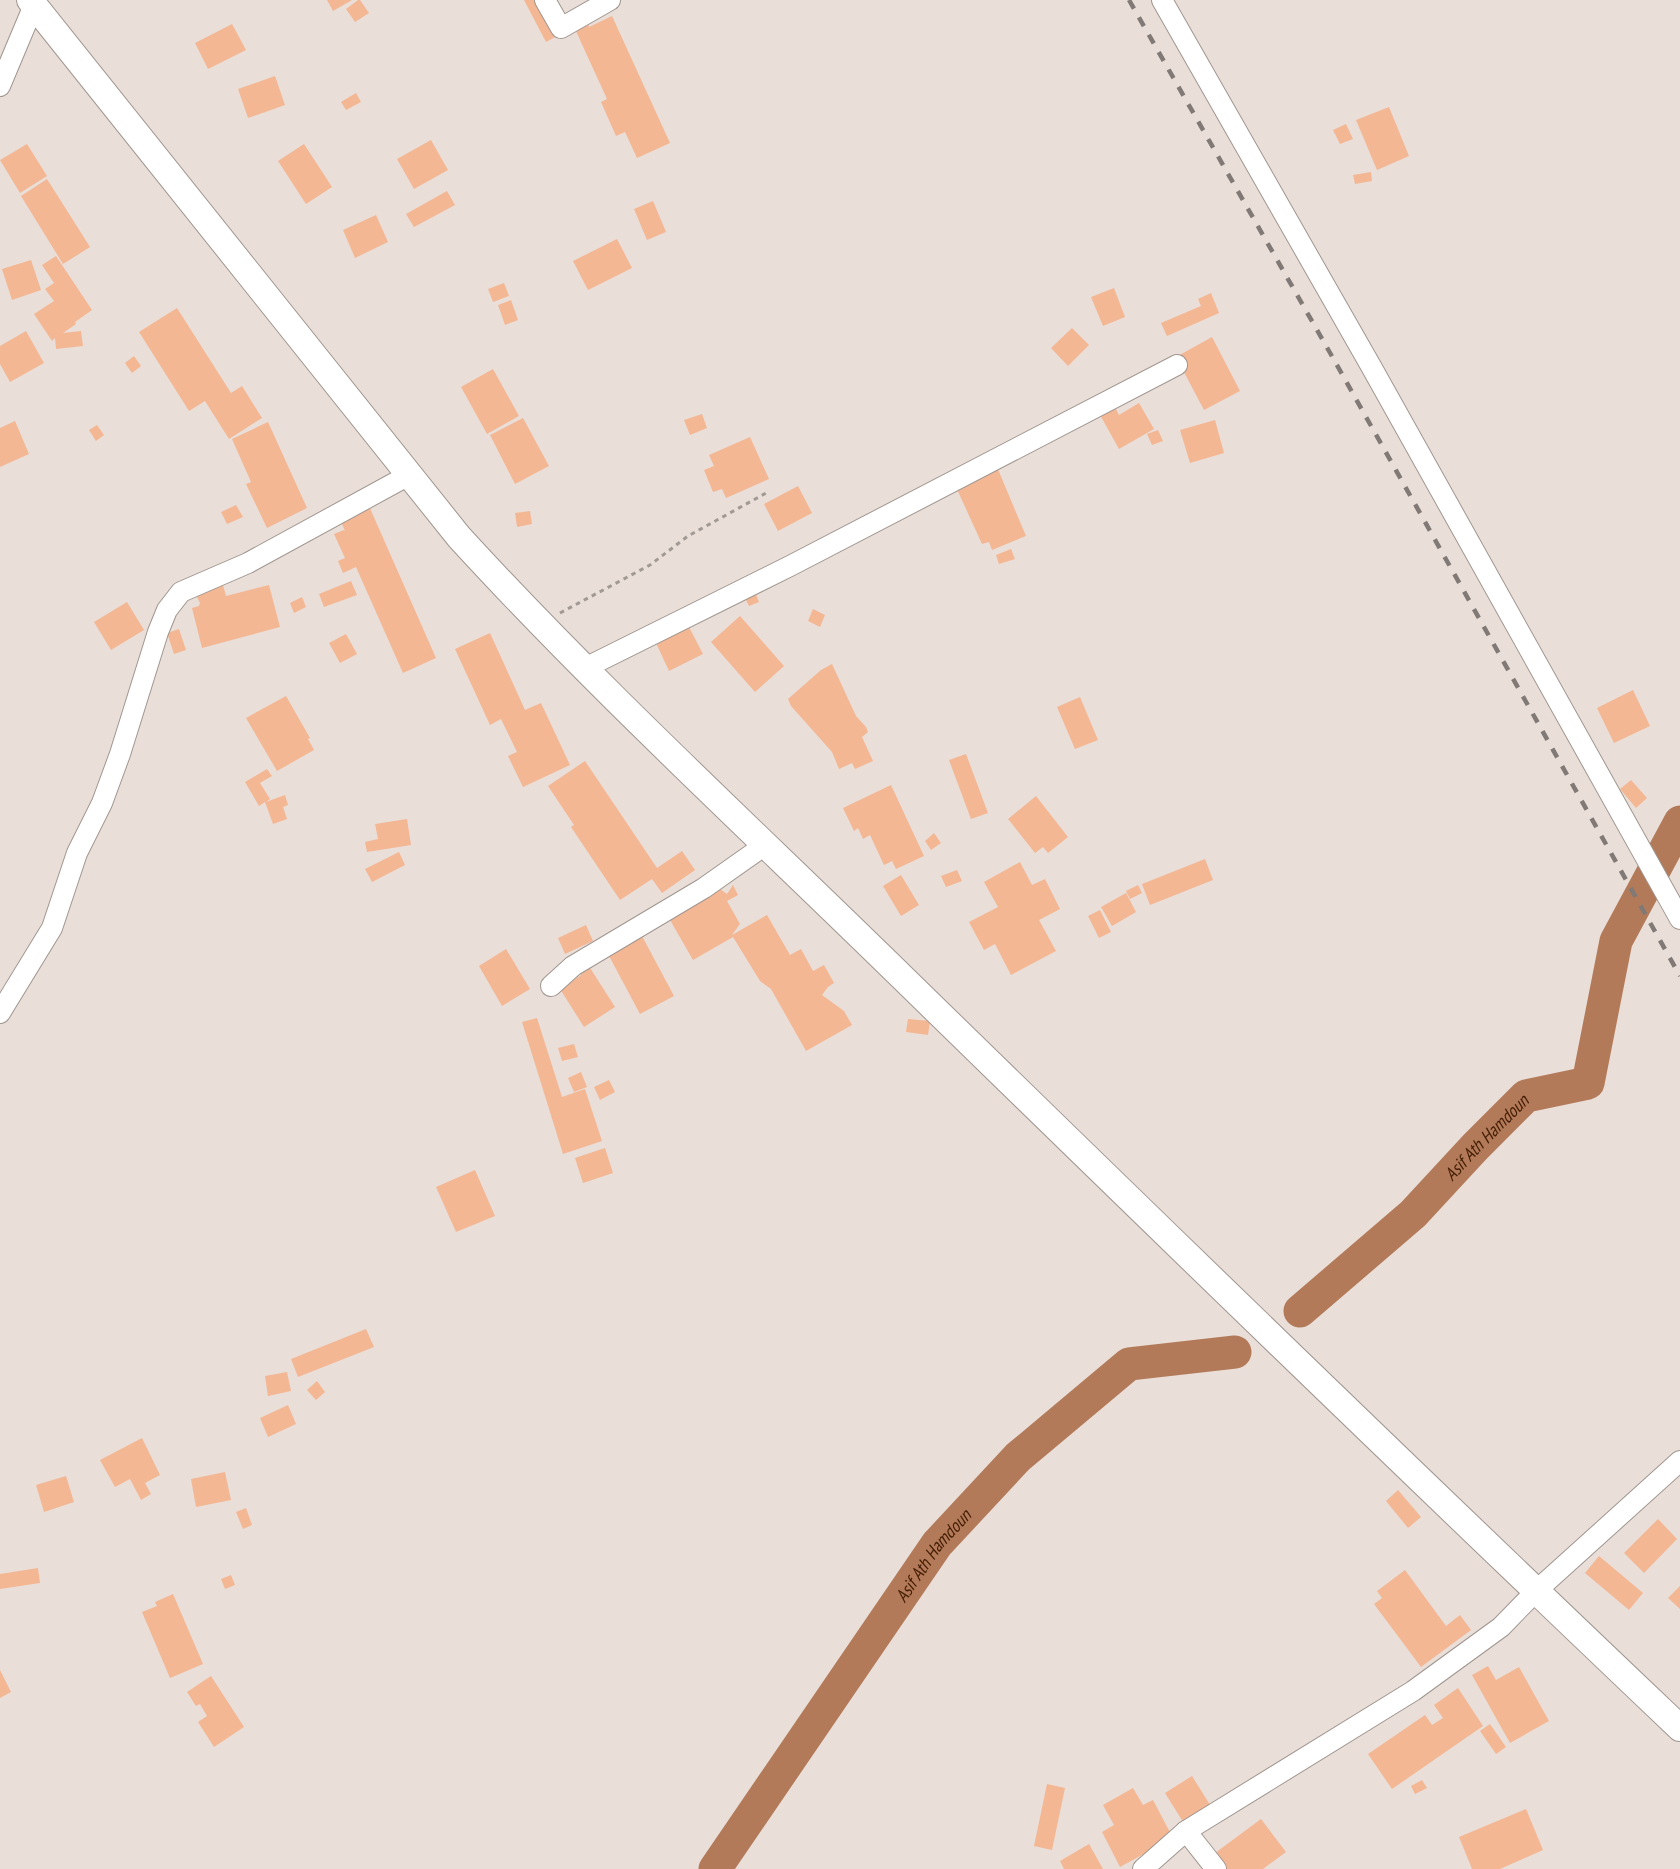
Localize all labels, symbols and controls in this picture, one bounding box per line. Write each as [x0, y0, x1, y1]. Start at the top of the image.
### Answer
water label: Asif Ath Hamdoun [1439, 1088, 1534, 1185]
water label: Asif Ath Hamdoun [890, 1503, 976, 1606]

